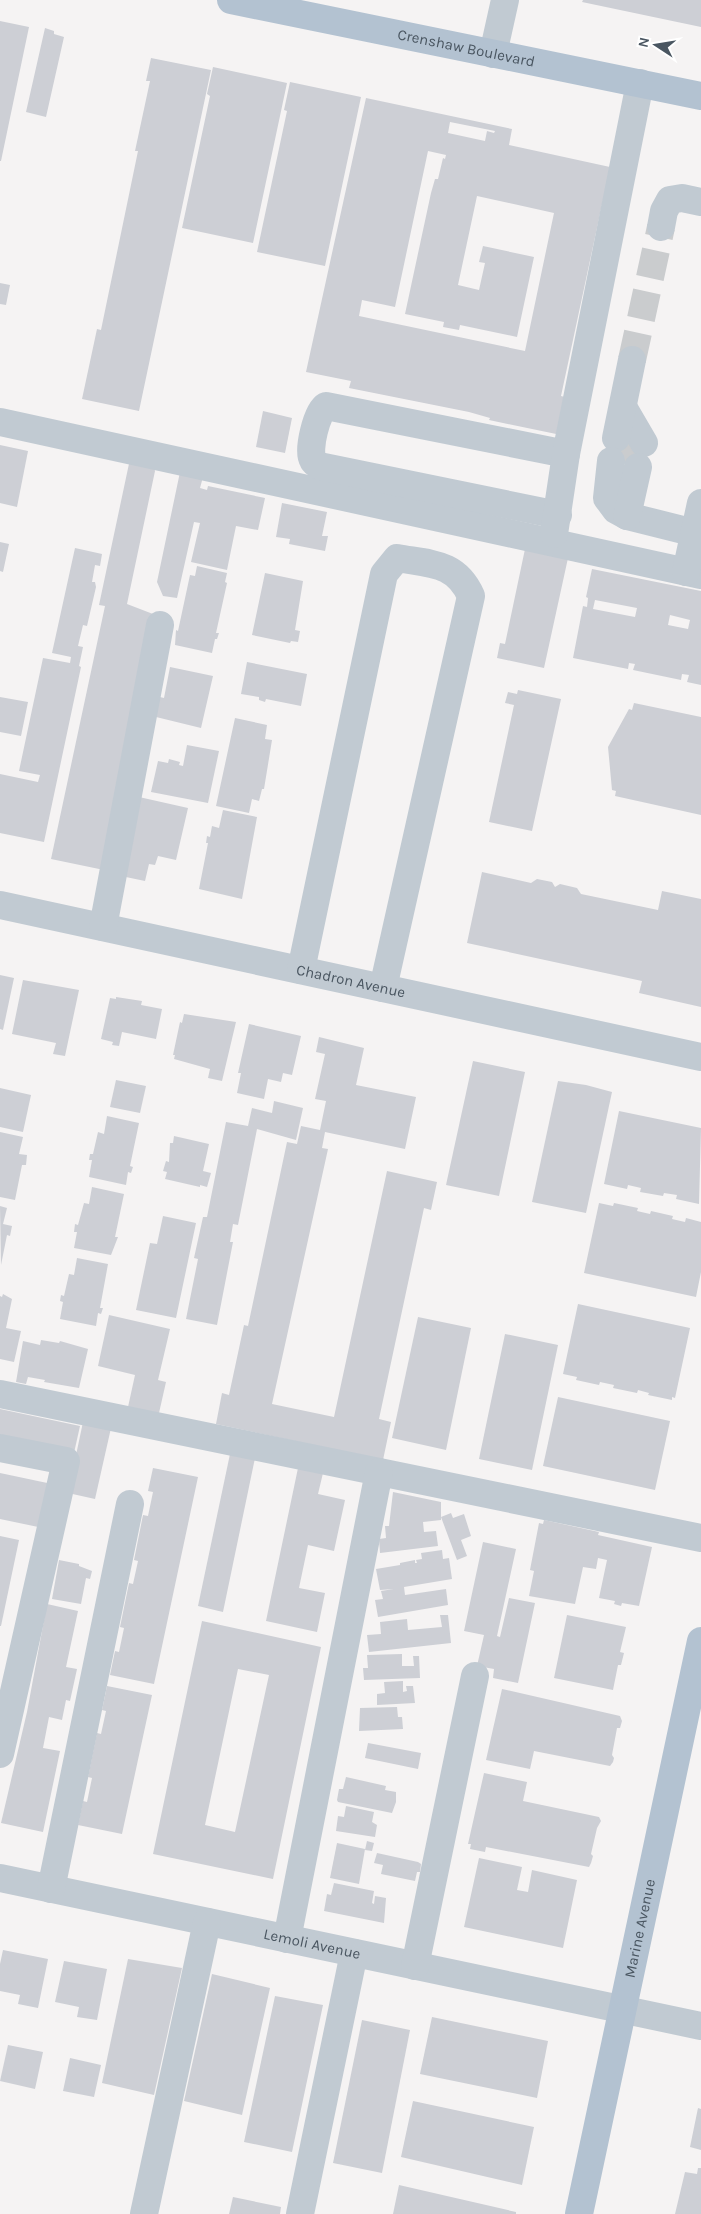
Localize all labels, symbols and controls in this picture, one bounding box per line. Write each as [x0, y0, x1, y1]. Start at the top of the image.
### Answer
north arrow [631, 20, 681, 70]
street label: Crenshaw Boulevard [396, 25, 536, 71]
text: N [634, 36, 653, 49]
street label: Chadron Avenue [295, 961, 407, 1002]
street label: Marine Avenue [621, 1877, 659, 1979]
street label: Lemoli Avenue [262, 1925, 362, 1963]

